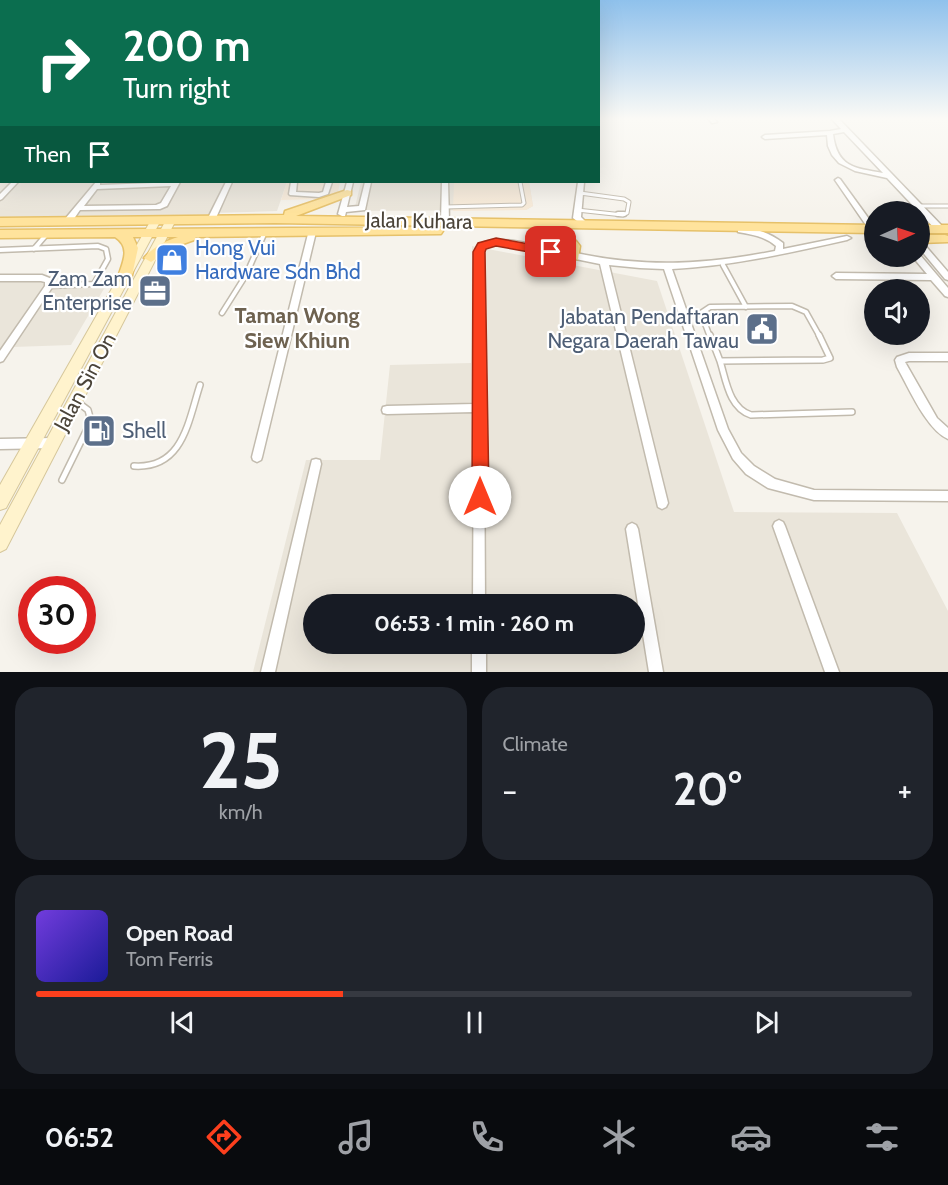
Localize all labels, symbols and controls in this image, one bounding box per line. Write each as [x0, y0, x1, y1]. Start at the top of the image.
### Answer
text: 200 m [123, 20, 250, 72]
icon: right [24, 24, 102, 102]
text: Turn right [123, 72, 230, 105]
icon: arrive [83, 138, 116, 171]
text: Then [24, 141, 71, 168]
north arrow [864, 201, 930, 267]
map controls [864, 201, 930, 345]
street label: Jalan Kuhara [364, 207, 473, 234]
pin [525, 226, 576, 277]
place label: Hong Vui Hardware Sdn Bhd [195, 235, 361, 284]
icon: arrive [534, 235, 567, 268]
shop icon: Hong Vui Hardware Sdn Bhd [154, 242, 190, 278]
place label: Zam Zam Enterprise [42, 266, 132, 315]
office icon: Zam Zam Enterprise [137, 273, 173, 309]
button: sound [864, 279, 930, 345]
district label: Taman Wong Siew Khiun [234, 302, 360, 354]
place label: Jabatan Pendaftaran Negara Daerah Tawau [547, 304, 739, 353]
public building icon: Jabatan Pendaftaran Negara Daerah Tawau [744, 311, 780, 347]
street label: Jalan Sin On [48, 328, 121, 436]
fuel station icon: Shell [81, 413, 117, 449]
place label: Shell [122, 418, 166, 443]
position arrow [448, 465, 512, 529]
speed limit sign: 30 [18, 576, 96, 654]
text: 06:53 · 1 min · 260 m [374, 610, 574, 637]
text: 25 [199, 713, 282, 808]
text: Climate [503, 732, 568, 756]
text: 20° [673, 762, 742, 816]
text: − [503, 770, 517, 810]
text: + [897, 770, 912, 810]
text: km/h [219, 800, 263, 824]
text: Open Road [126, 920, 233, 947]
text: Tom Ferris [126, 947, 213, 971]
icon: previous [166, 1006, 199, 1039]
icon: pause [458, 1006, 491, 1039]
icon: next [750, 1006, 783, 1039]
icon: directions [203, 1116, 245, 1158]
icon: music [335, 1116, 377, 1158]
icon: phone [466, 1116, 508, 1158]
icon: climate [598, 1116, 640, 1158]
icon: car [730, 1116, 772, 1158]
icon: filters [861, 1116, 903, 1158]
text: 06:52 [45, 1121, 114, 1154]

